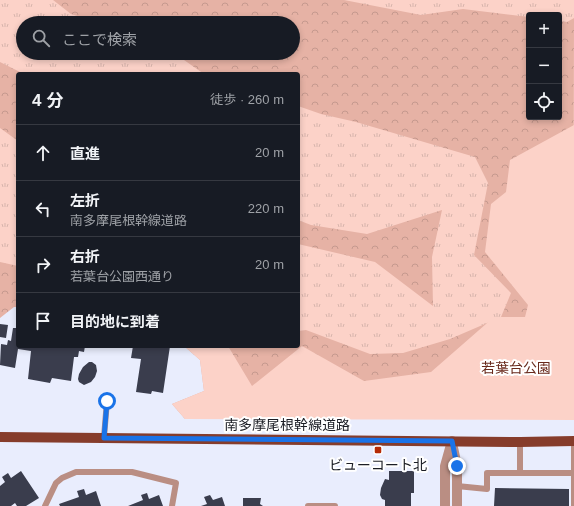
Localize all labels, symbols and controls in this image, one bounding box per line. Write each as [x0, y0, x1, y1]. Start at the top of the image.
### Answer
map controls [526, 12, 562, 120]
button: + [526, 12, 562, 48]
search box [16, 16, 300, 60]
icon: search [30, 27, 52, 49]
text: ここで検索 [62, 31, 137, 48]
button: − [526, 48, 562, 84]
button: locate [526, 84, 562, 120]
text: 4 分 [32, 91, 63, 110]
text: 徒歩 · 260 m [210, 92, 284, 107]
icon: ahead [32, 142, 54, 164]
text: 直進 [70, 145, 100, 162]
text: 20 m [255, 145, 284, 160]
text: 左折 [70, 192, 100, 209]
icon: left [32, 198, 54, 220]
text: 220 m [248, 201, 284, 216]
text: 南多摩尾根幹線道路 [70, 213, 187, 228]
text: 右折 [70, 248, 100, 265]
icon: right [32, 254, 54, 276]
text: 20 m [255, 257, 284, 272]
text: 若葉台公園西通り [70, 269, 174, 284]
icon: arrive [32, 310, 54, 332]
text: 目的地に到着 [70, 313, 160, 330]
park label: 若葉台公園 [481, 360, 551, 376]
route start [98, 392, 116, 410]
street label: 南多摩尾根幹線道路 [224, 417, 350, 433]
marker: ビューコート北 [373, 445, 383, 455]
place label: ビューコート北 [329, 457, 427, 473]
route end [448, 457, 466, 475]

